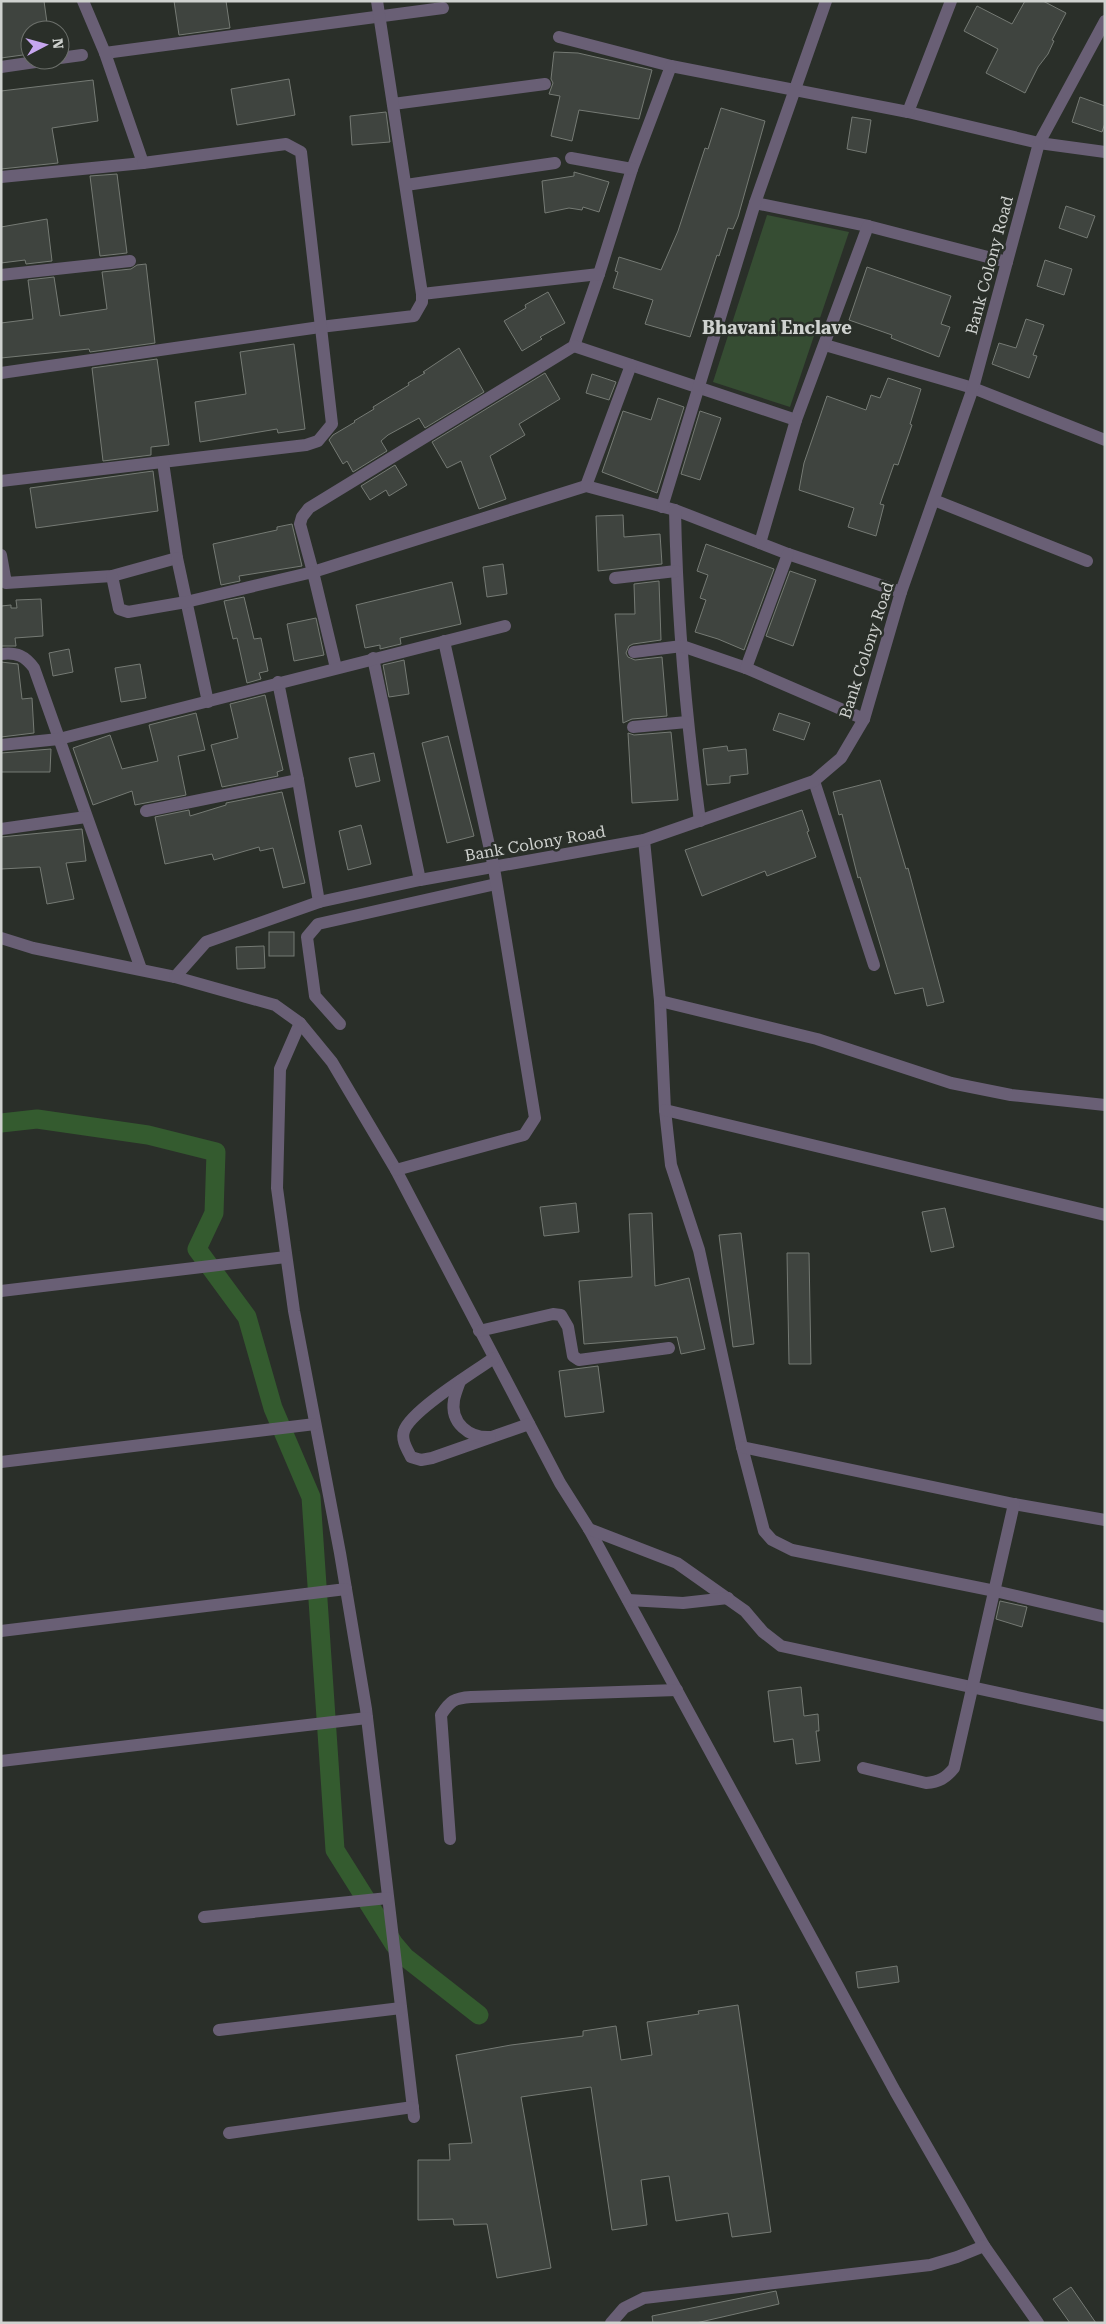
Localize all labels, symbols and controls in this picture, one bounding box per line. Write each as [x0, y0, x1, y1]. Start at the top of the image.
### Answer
north arrow [20, 20, 70, 70]
text: N [49, 37, 66, 50]
street label: Bank Colony Road [962, 194, 1017, 337]
district label: Bhavani Enclave [702, 317, 852, 338]
street label: Bank Colony Road [835, 579, 898, 721]
street label: Bank Colony Road [463, 822, 607, 865]

